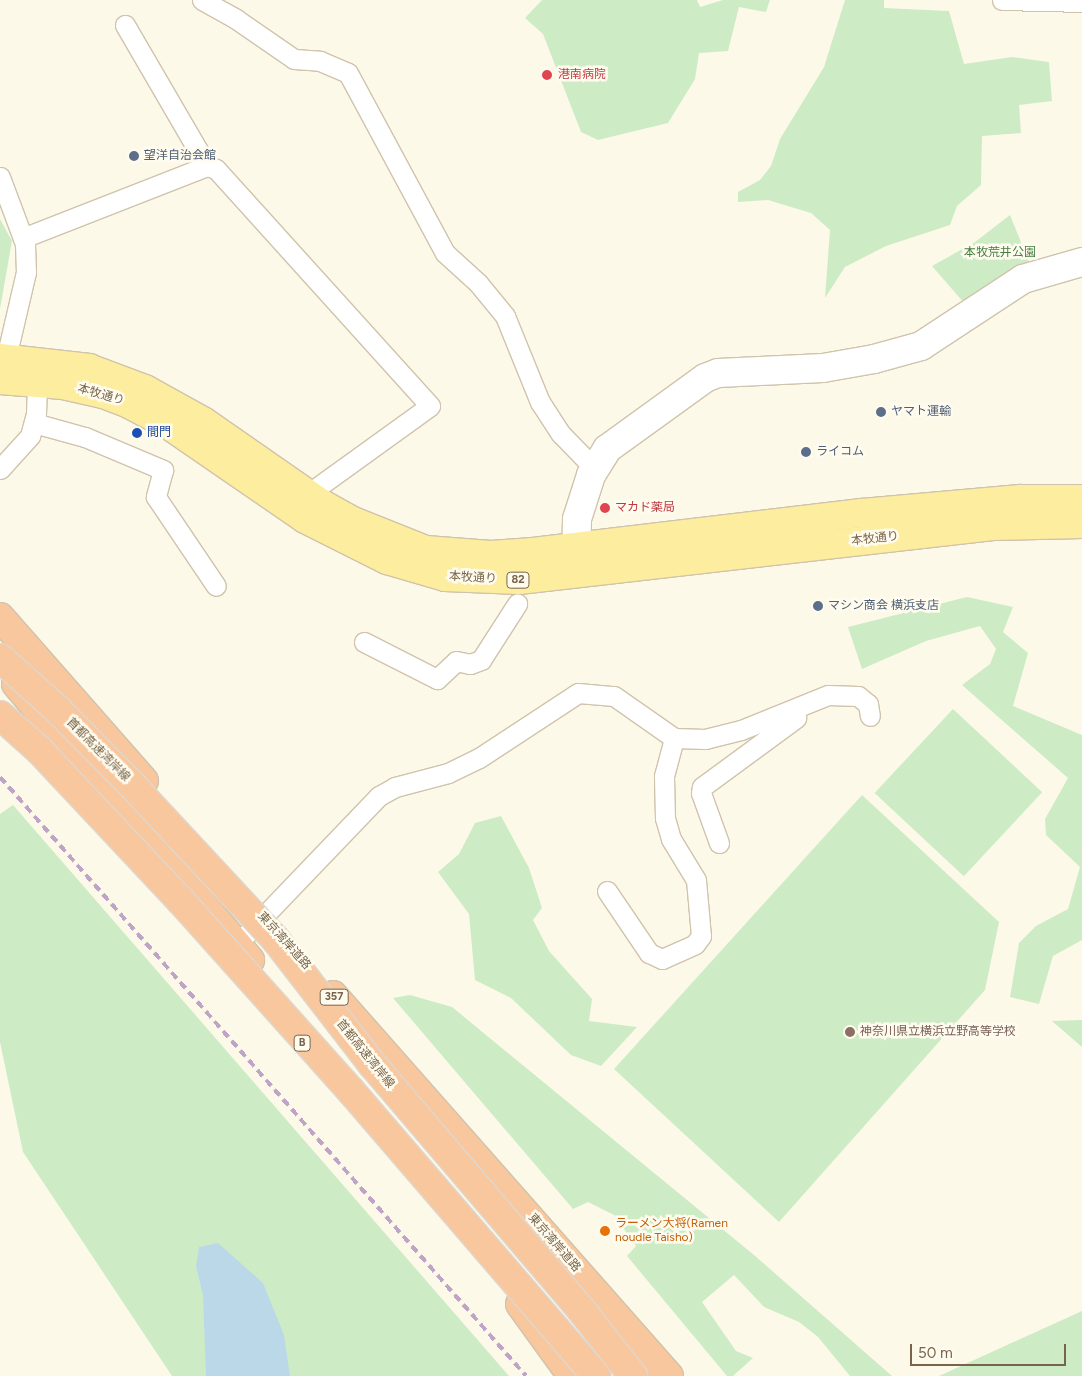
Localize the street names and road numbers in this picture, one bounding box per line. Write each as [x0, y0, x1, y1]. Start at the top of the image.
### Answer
street label: 本牧通り [76, 381, 126, 409]
street label: 本牧通り [850, 529, 900, 549]
street label: 本牧通り [449, 570, 497, 586]
road number: 82 [506, 572, 530, 588]
street label: 首都高速湾岸線 [63, 715, 133, 785]
street label: 東京湾岸道路 [255, 909, 313, 973]
road number: 357 [319, 989, 349, 1006]
street label: 首都高速湾岸線 [333, 1017, 397, 1091]
road number: B [293, 1034, 311, 1052]
street label: 東京湾岸道路 [525, 1211, 583, 1275]

